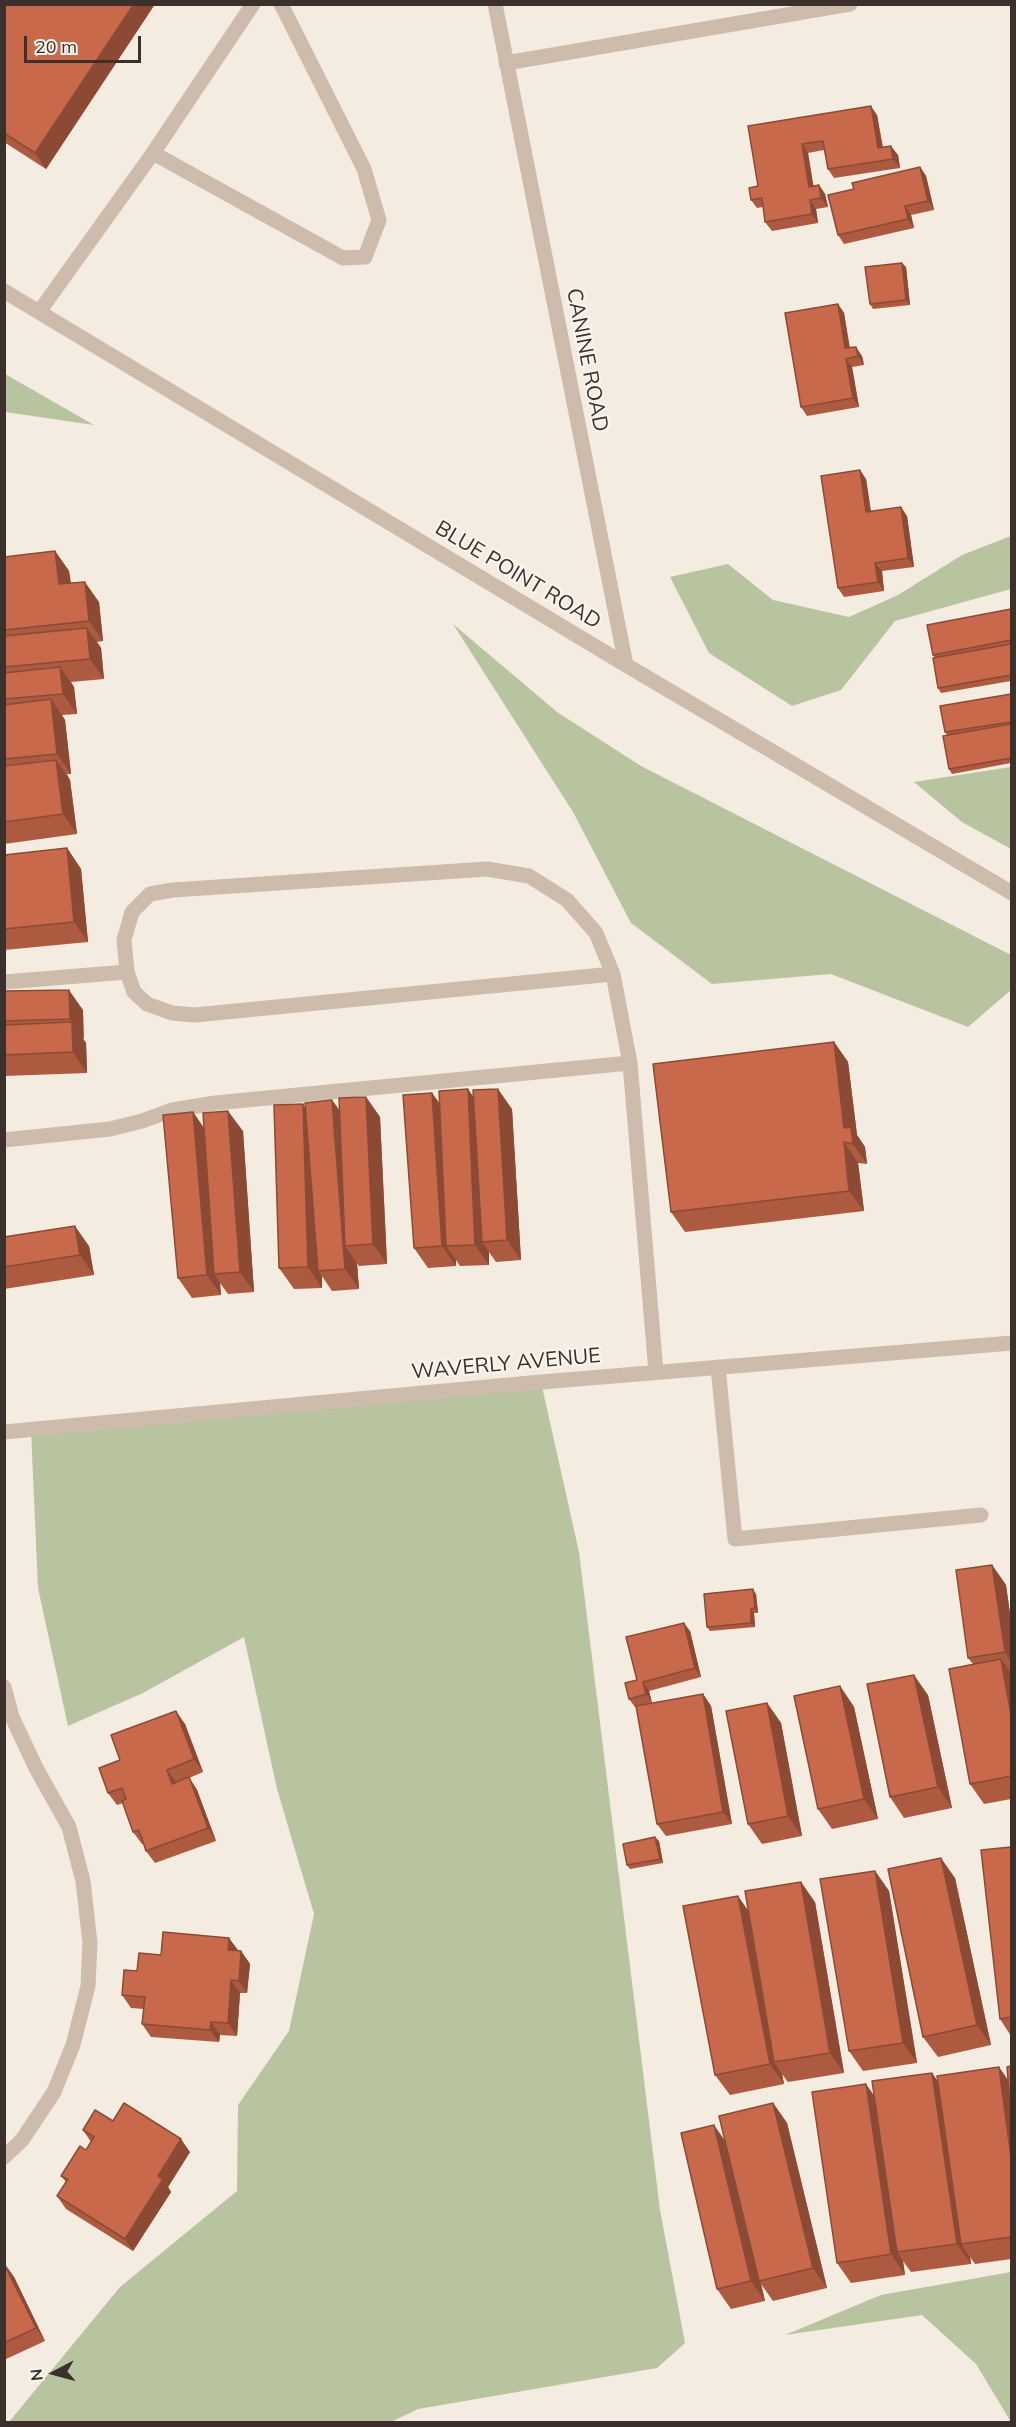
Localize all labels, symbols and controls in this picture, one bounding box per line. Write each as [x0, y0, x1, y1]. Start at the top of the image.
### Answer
scale bar [27, 24, 144, 62]
text: 20 m [35, 35, 77, 58]
street label: CANINE ROAD [561, 286, 613, 434]
street label: BLUE POINT ROAD [431, 516, 605, 634]
street label: WAVERLY AVENUE [410, 1343, 602, 1385]
north arrow [24, 2343, 84, 2403]
text: N [26, 2368, 47, 2382]

